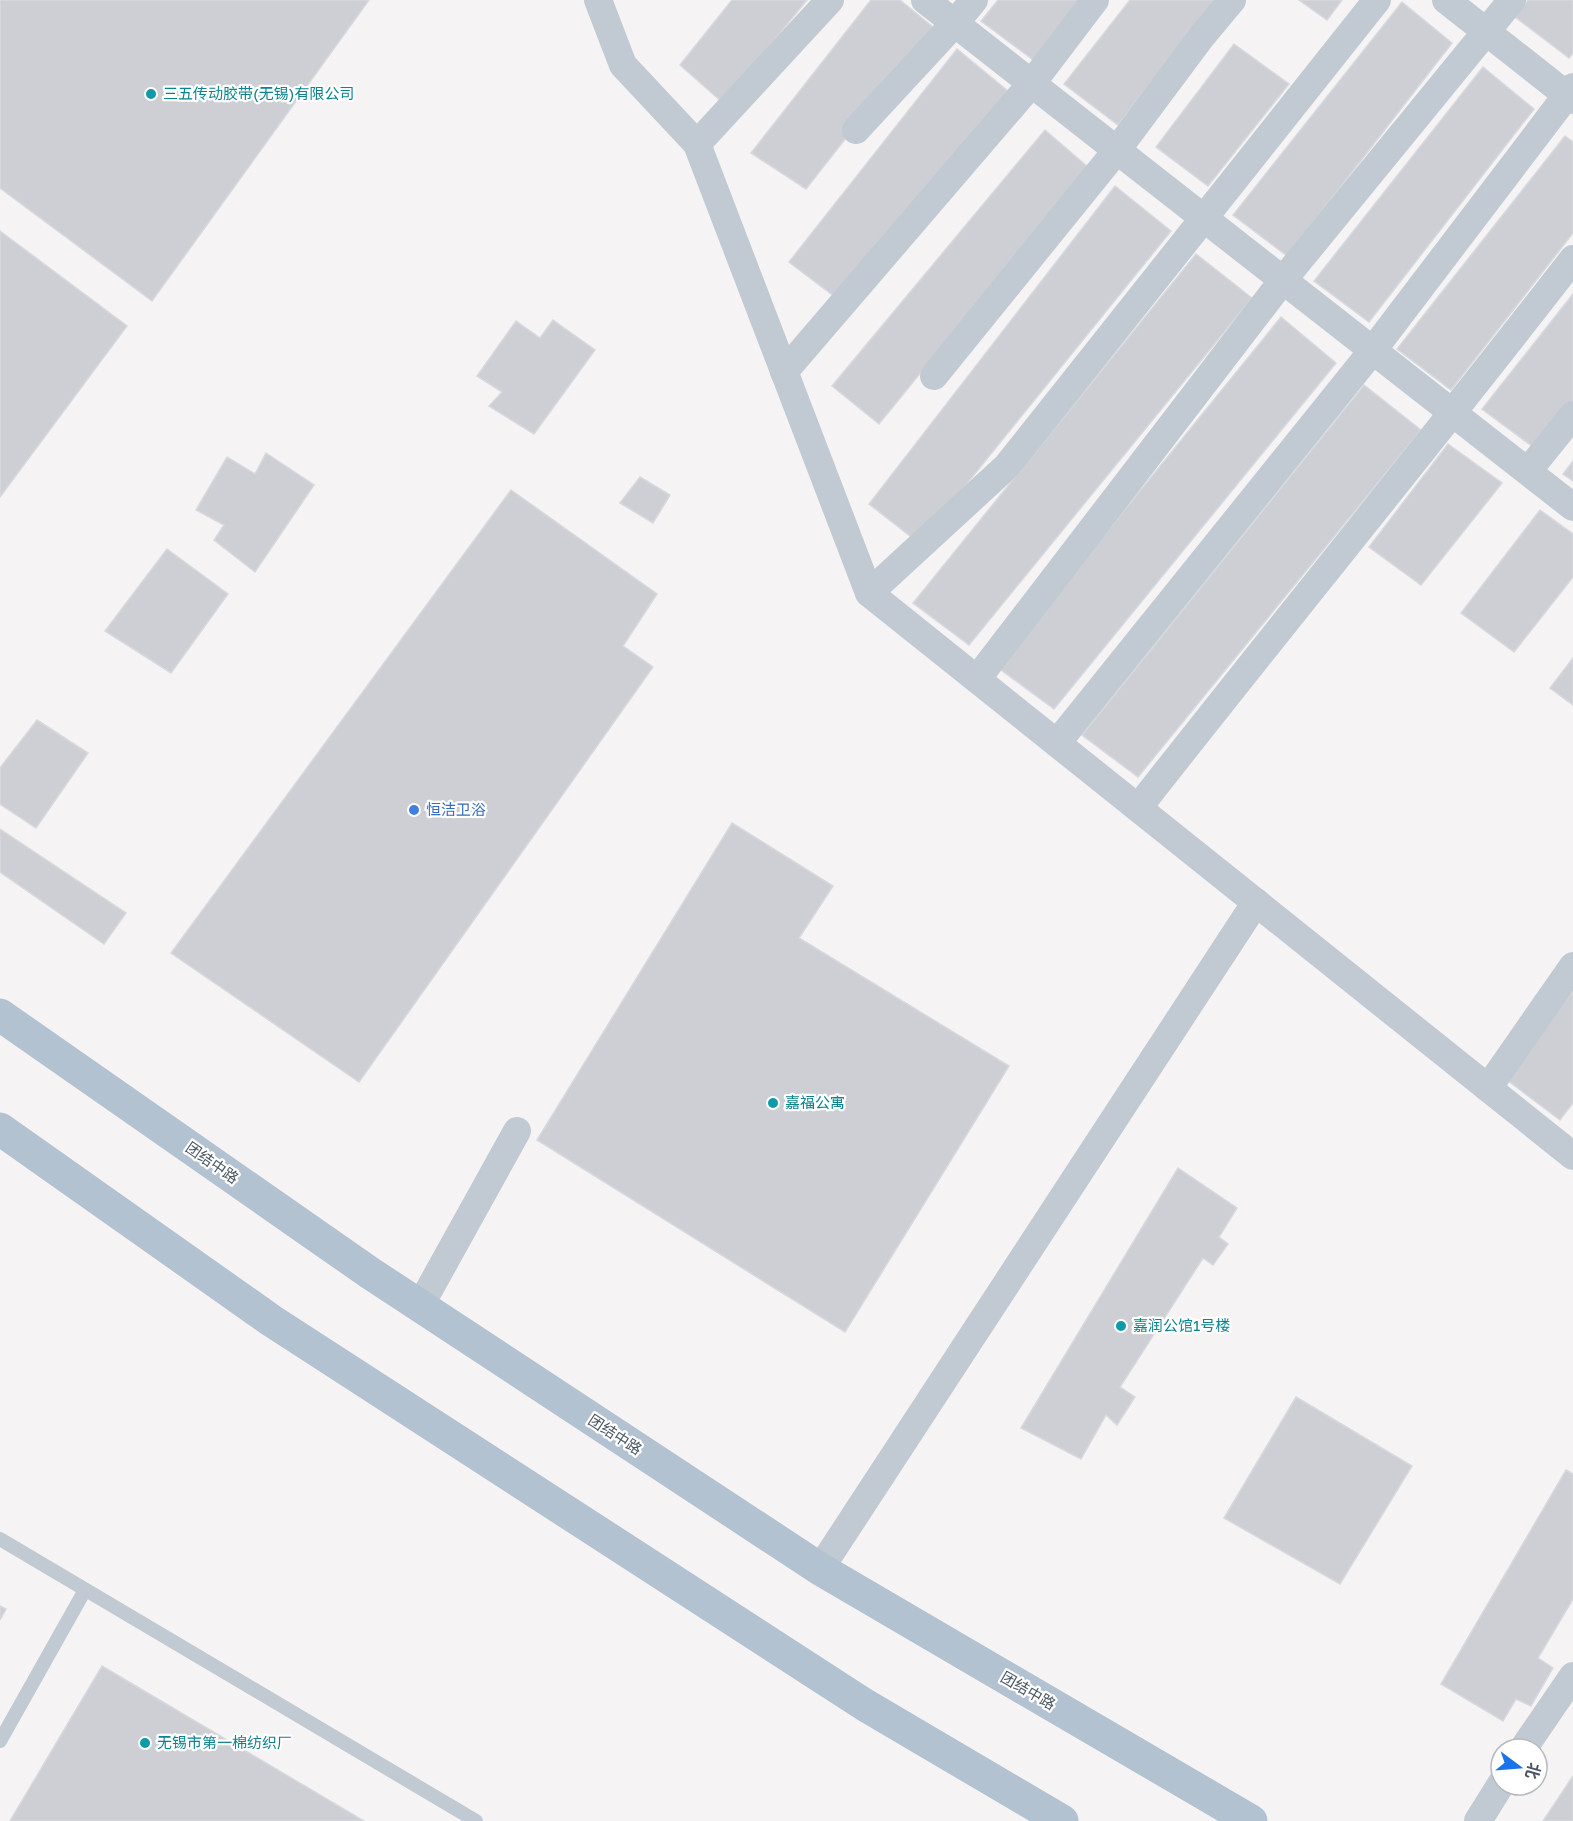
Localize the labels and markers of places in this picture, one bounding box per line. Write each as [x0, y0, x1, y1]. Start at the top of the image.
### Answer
place label: 三五传动胶带(无锡)有限公司 [163, 84, 354, 102]
marker: 三五传动胶带(无锡)有限公司 [144, 87, 158, 101]
place label: 恒洁卫浴 [426, 800, 486, 818]
marker: 恒洁卫浴 [407, 803, 421, 817]
place label: 嘉福公寓 [785, 1093, 845, 1111]
marker: 嘉福公寓 [766, 1096, 780, 1110]
place label: 嘉润公馆1号楼 [1133, 1316, 1230, 1334]
marker: 嘉润公馆1号楼 [1114, 1319, 1128, 1333]
place label: 无锡市第一棉纺织厂 [157, 1733, 292, 1751]
marker: 无锡市第一棉纺织厂 [138, 1736, 152, 1750]

